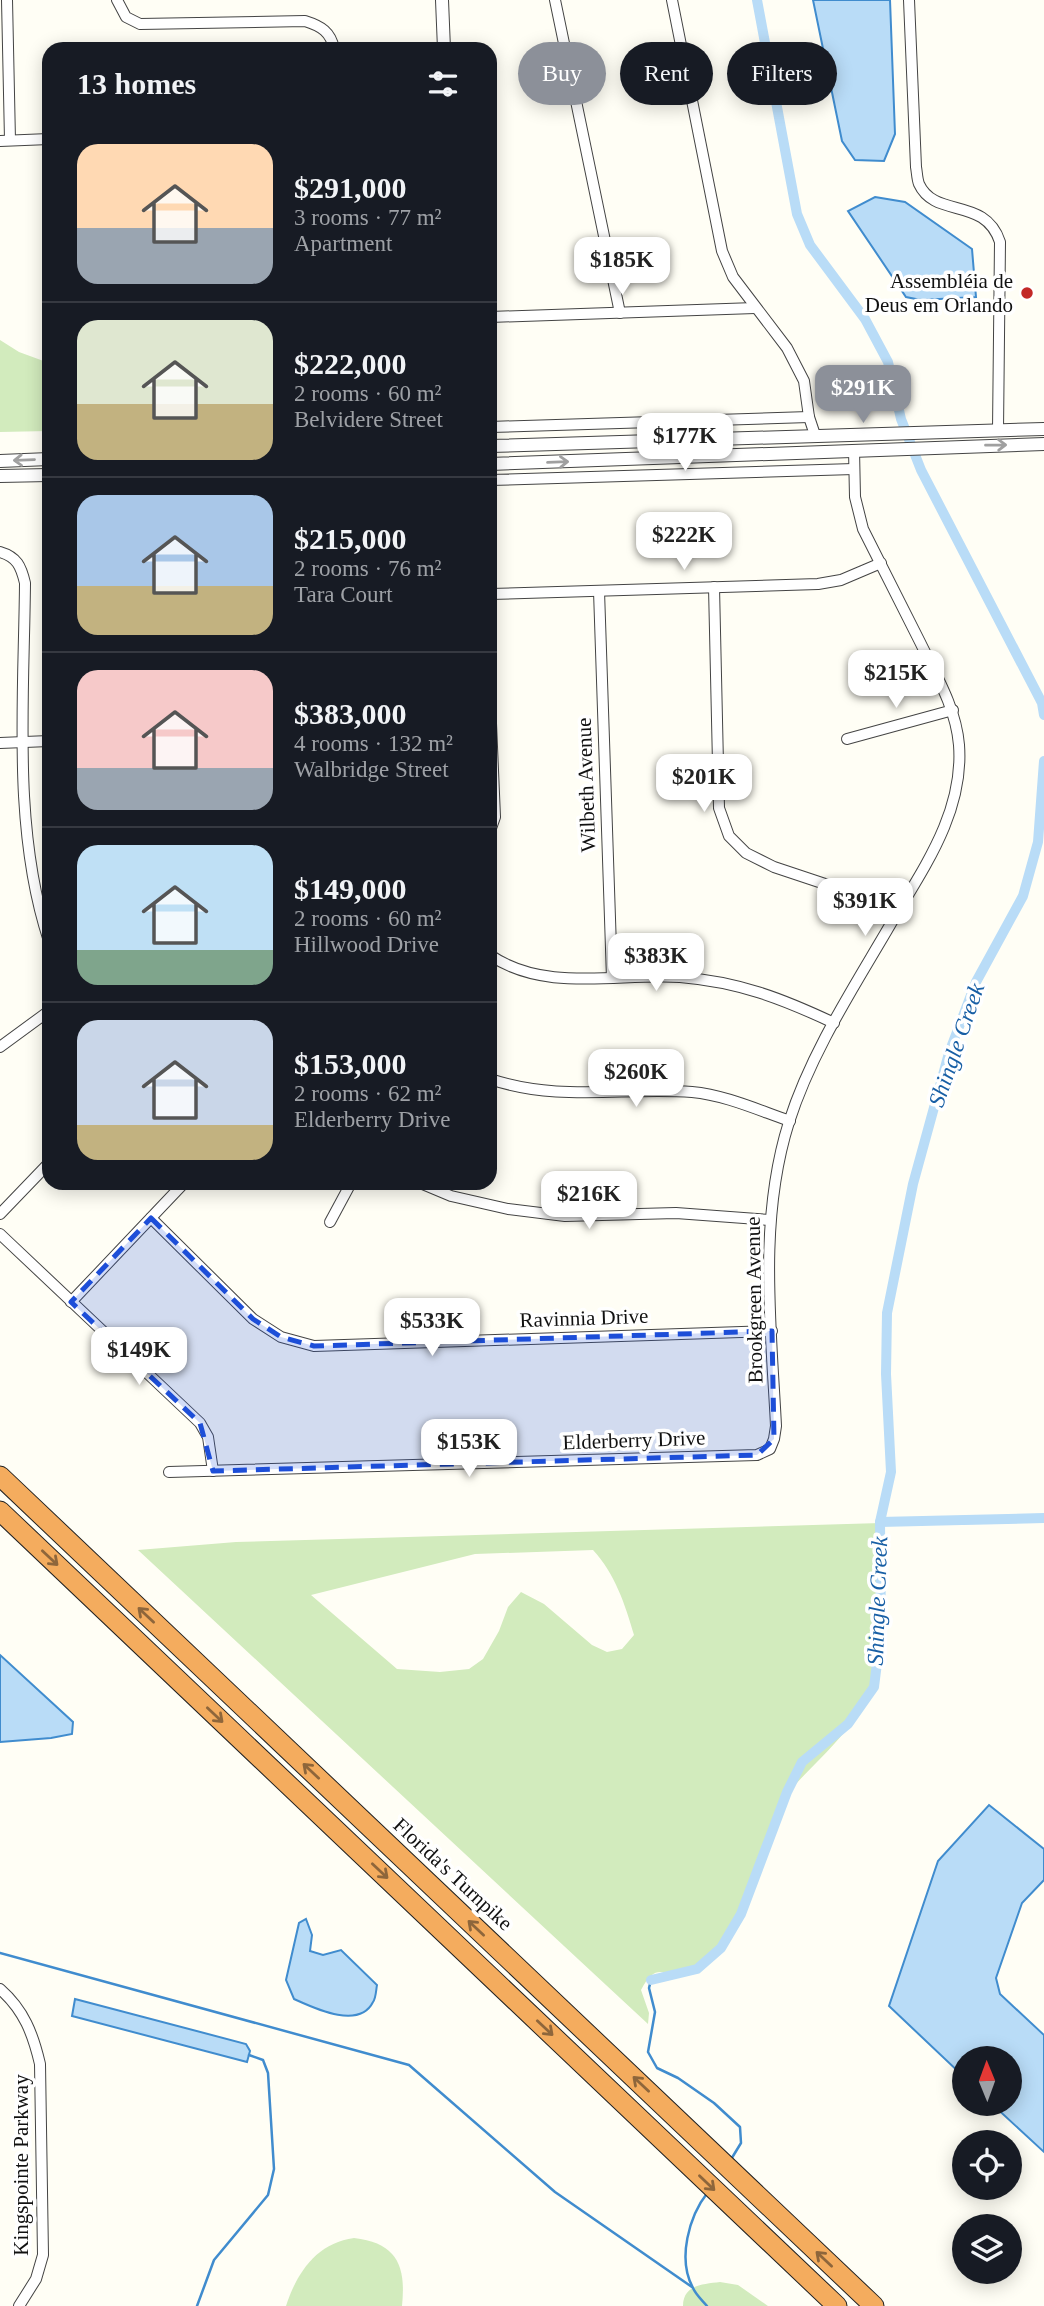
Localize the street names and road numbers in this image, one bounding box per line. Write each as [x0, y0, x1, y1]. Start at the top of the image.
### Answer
street label: Wilbeth Avenue [572, 717, 600, 853]
street label: Brookgreen Avenue [741, 1216, 767, 1384]
street label: Ravinnia Drive [519, 1304, 649, 1332]
street label: Elderberry Drive [562, 1426, 706, 1454]
street label: Florida's Turnpike [389, 1813, 517, 1935]
street label: Kingspointe Parkway [9, 2074, 33, 2256]

